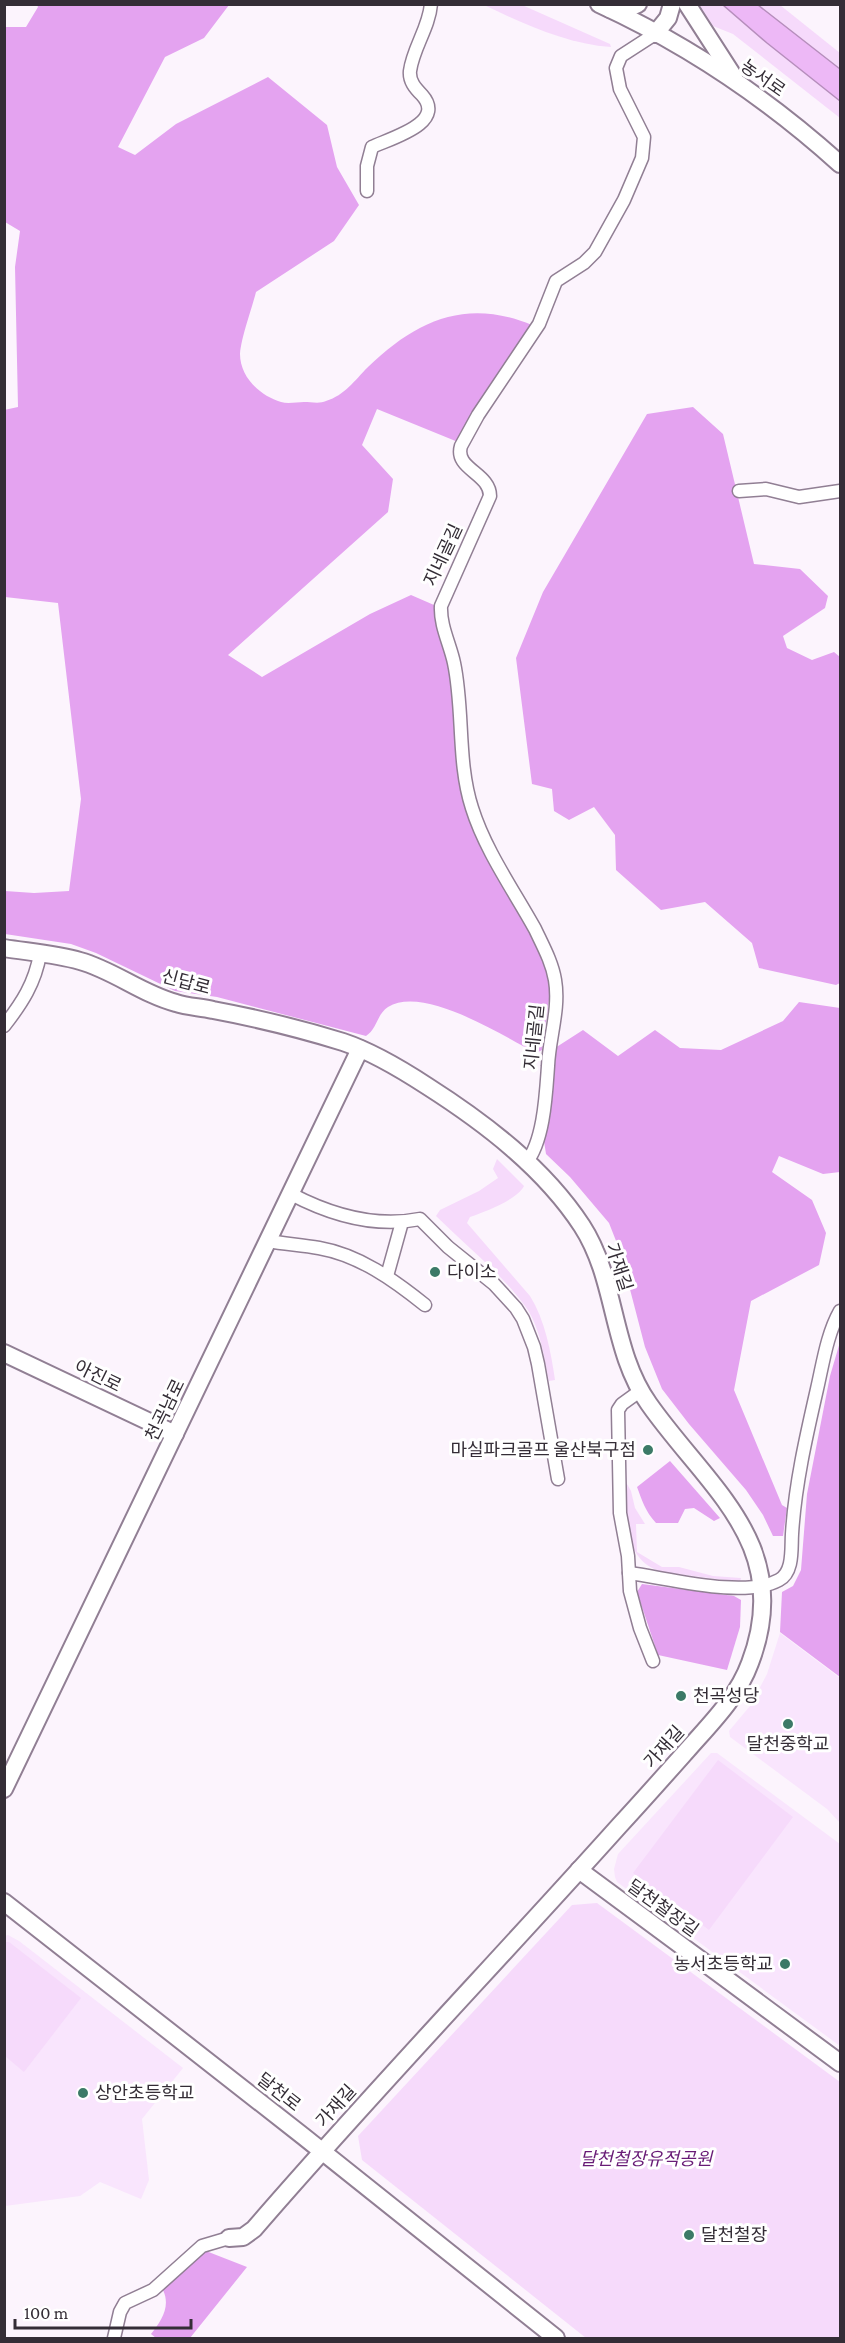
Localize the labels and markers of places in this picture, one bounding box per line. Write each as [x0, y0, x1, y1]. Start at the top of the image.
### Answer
place label: 다이소 [447, 1262, 497, 1282]
marker: 다이소 [428, 1265, 442, 1279]
place label: 마실파크골프 울산북구점 [450, 1440, 636, 1460]
marker: 마실파크골프 울산북구점 [641, 1443, 655, 1457]
place label: 천곡성당 [693, 1686, 759, 1706]
marker: 천곡성당 [674, 1689, 688, 1703]
marker: 달천중학교 [781, 1717, 795, 1731]
place label: 달천중학교 [747, 1734, 829, 1754]
place label: 농서초등학교 [674, 1954, 773, 1974]
marker: 농서초등학교 [778, 1957, 792, 1971]
place label: 상안초등학교 [95, 2083, 194, 2103]
marker: 상안초등학교 [76, 2086, 90, 2100]
place label: 달천철장 [701, 2225, 767, 2245]
marker: 달천철장 [682, 2228, 696, 2242]

